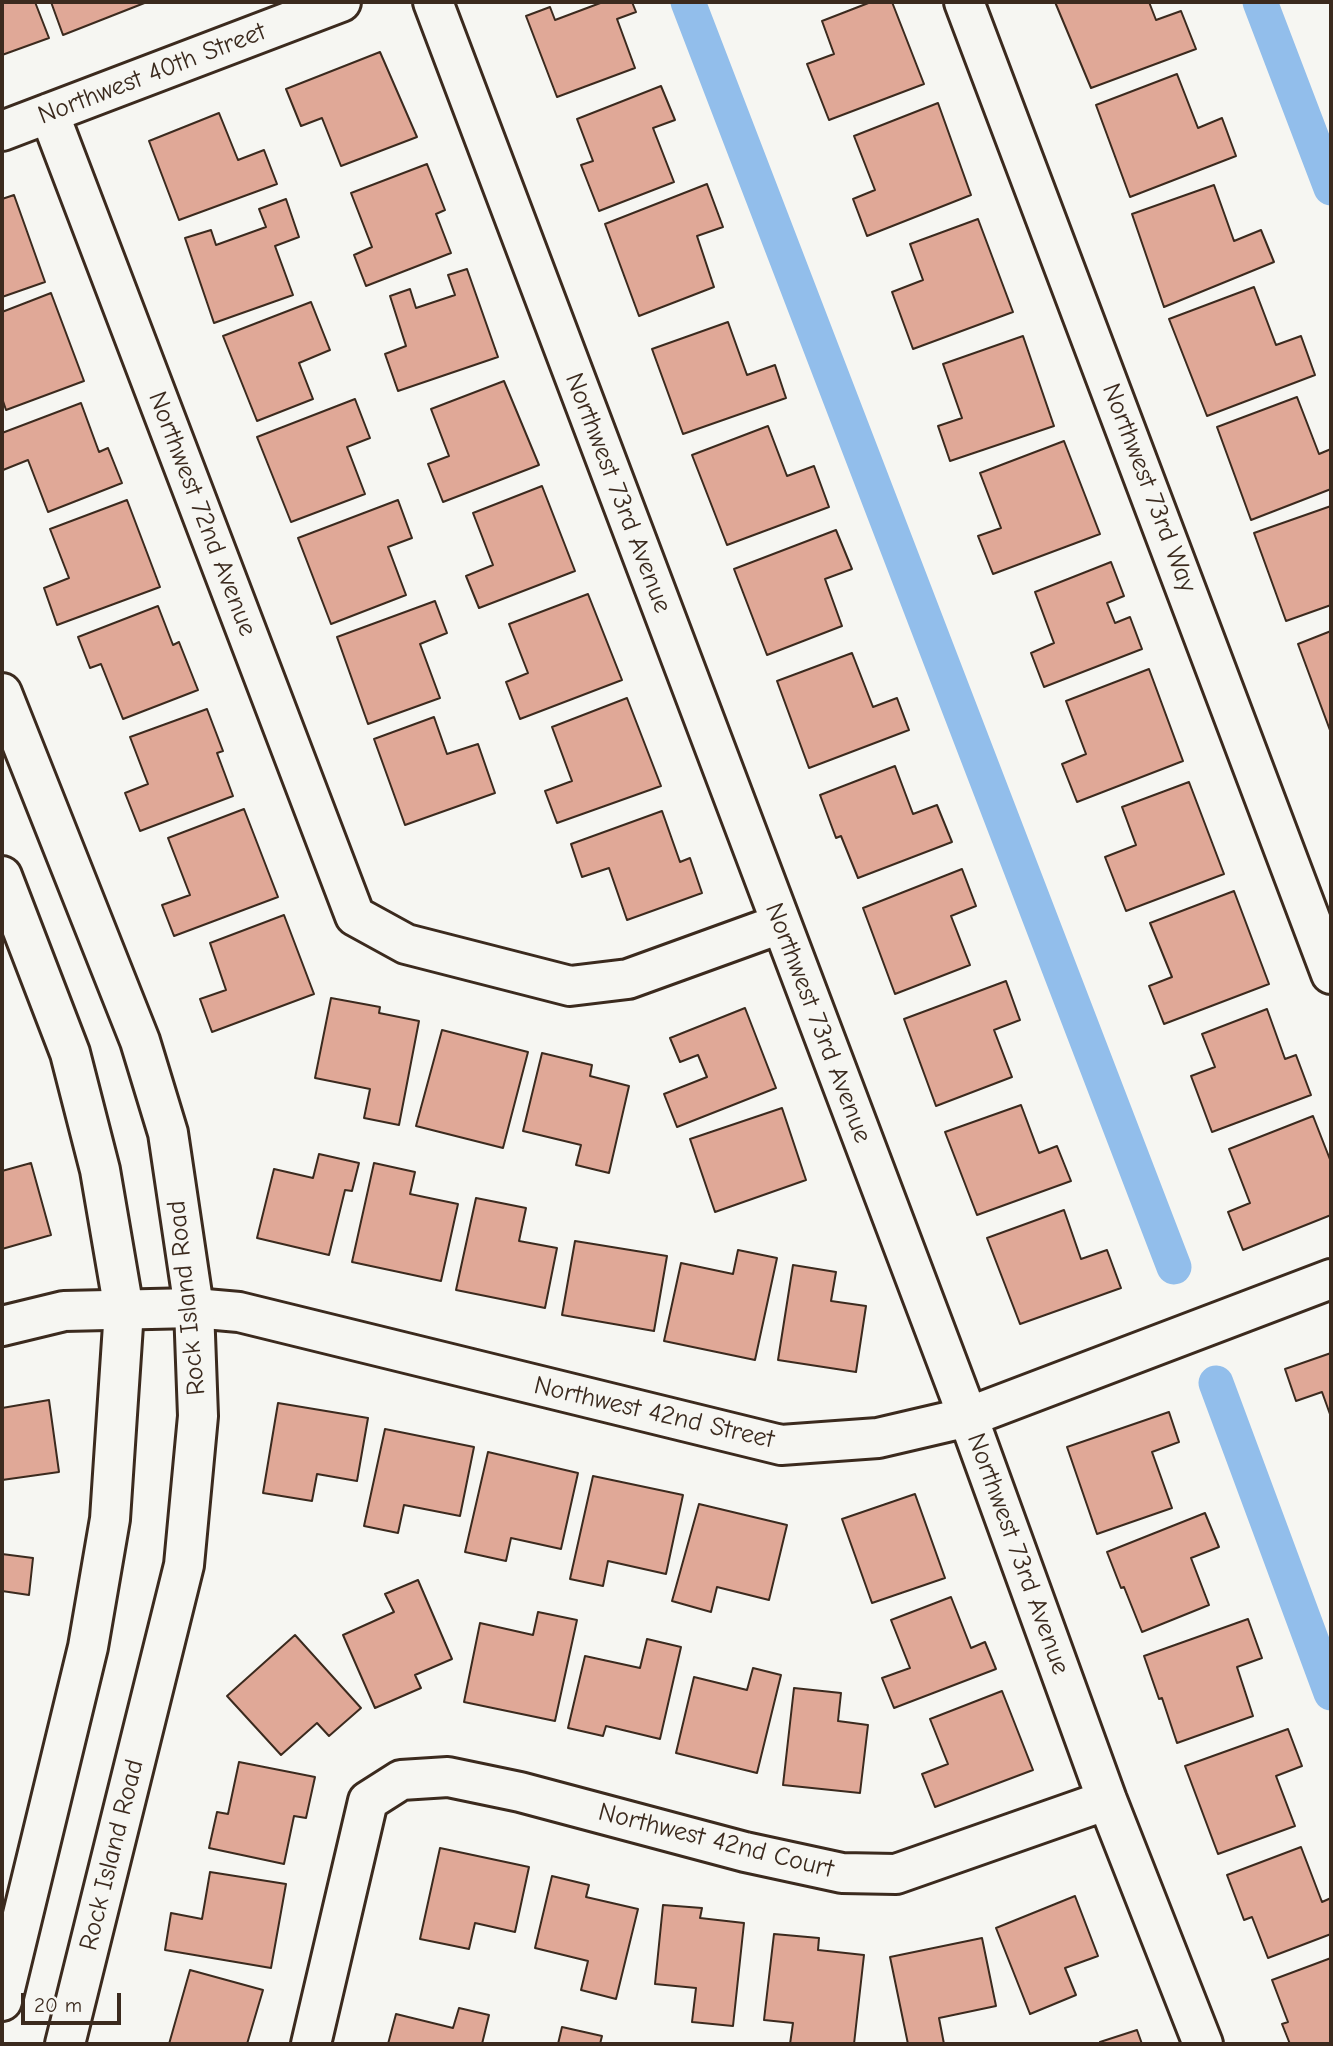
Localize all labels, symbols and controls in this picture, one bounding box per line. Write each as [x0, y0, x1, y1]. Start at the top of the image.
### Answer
street label: Northwest 40th Street [34, 16, 270, 132]
street label: Northwest 73rd Avenue [558, 369, 678, 617]
street label: Northwest 73rd Way [1095, 379, 1203, 597]
street label: Northwest 72nd Avenue [141, 387, 263, 641]
street label: Northwest 73rd Avenue [758, 899, 878, 1147]
street label: Rock Island Road [161, 1199, 213, 1397]
street label: Northwest 42nd Street [531, 1370, 777, 1456]
street label: Northwest 73rd Avenue [960, 1429, 1076, 1679]
street label: Rock Island Road [73, 1756, 151, 1954]
street label: Northwest 42nd Court [595, 1797, 837, 1885]
scale bar [24, 1980, 124, 2024]
text: 20 m [34, 1993, 82, 2017]

